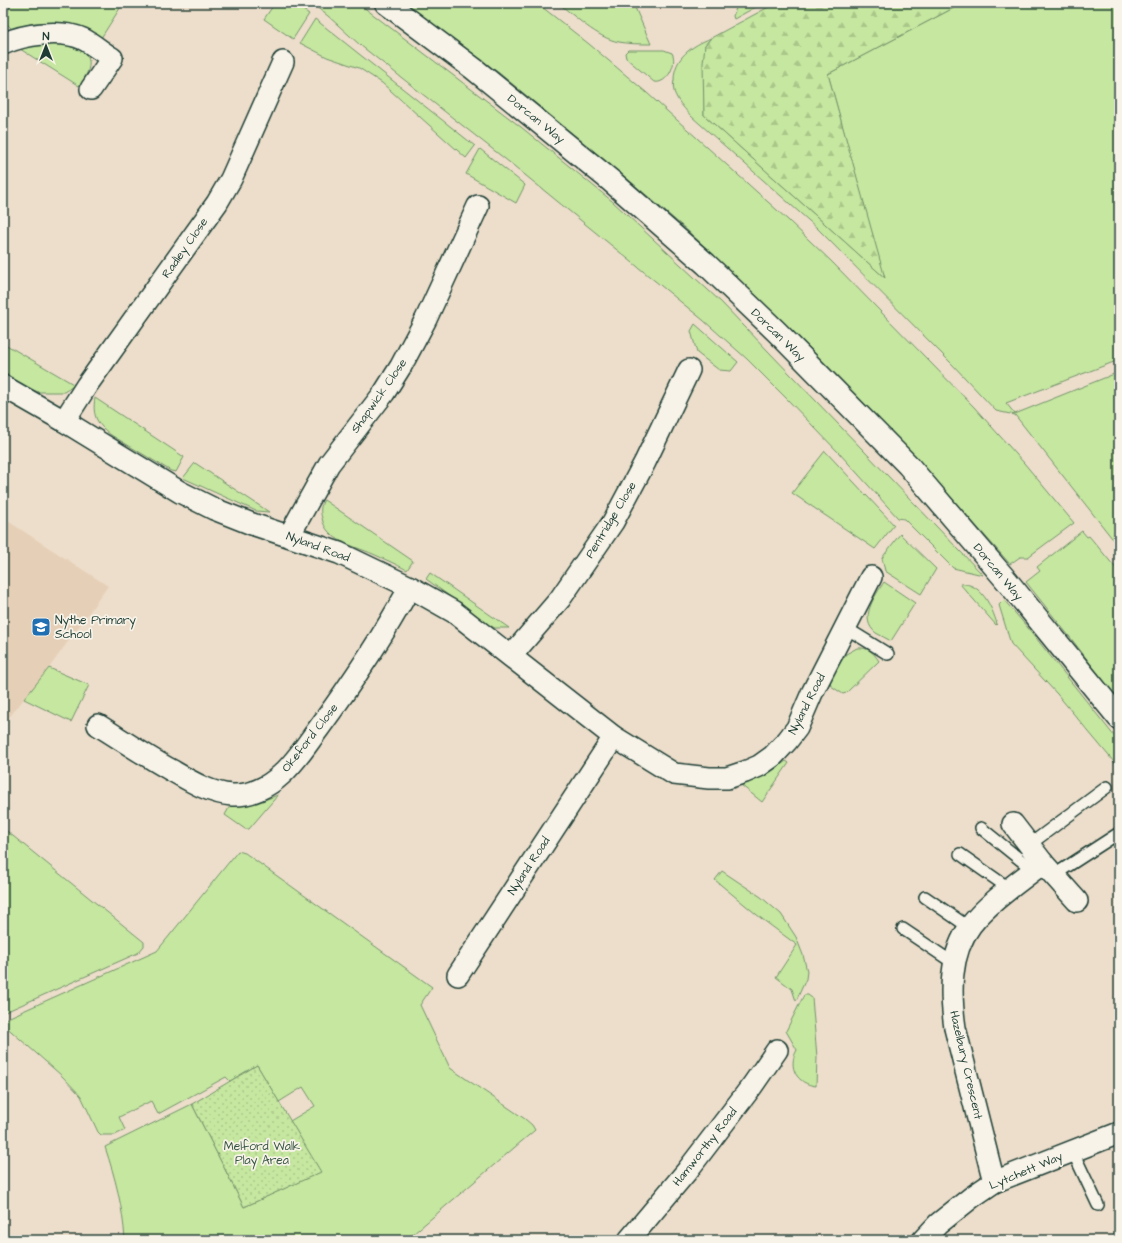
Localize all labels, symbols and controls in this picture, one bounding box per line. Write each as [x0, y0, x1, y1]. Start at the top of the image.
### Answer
north arrow [26, 26, 66, 66]
text: N [43, 29, 50, 44]
street label: Dorcan Way [503, 90, 569, 149]
street label: Radley Close [158, 214, 213, 282]
street label: Dorcan Way [746, 305, 809, 366]
street label: Shapwick Close [347, 355, 411, 437]
street label: Pentridge Close [581, 478, 642, 562]
street label: Nyland Road [283, 528, 352, 567]
street label: Dorcan Way [968, 540, 1027, 605]
place label: Nythe Primary School [55, 612, 136, 643]
school or university icon: Nythe Primary School [30, 616, 52, 638]
street label: Nyland Road [784, 670, 831, 738]
street label: Okeford Close [278, 700, 343, 776]
street label: Nyland Road [504, 833, 555, 899]
street label: Hazelbury Crescent [944, 1009, 987, 1121]
street label: Hamworthy Road [669, 1104, 742, 1190]
park label: Melford Walk Play Area [224, 1138, 301, 1170]
street label: Lytchett Way [987, 1148, 1066, 1195]

